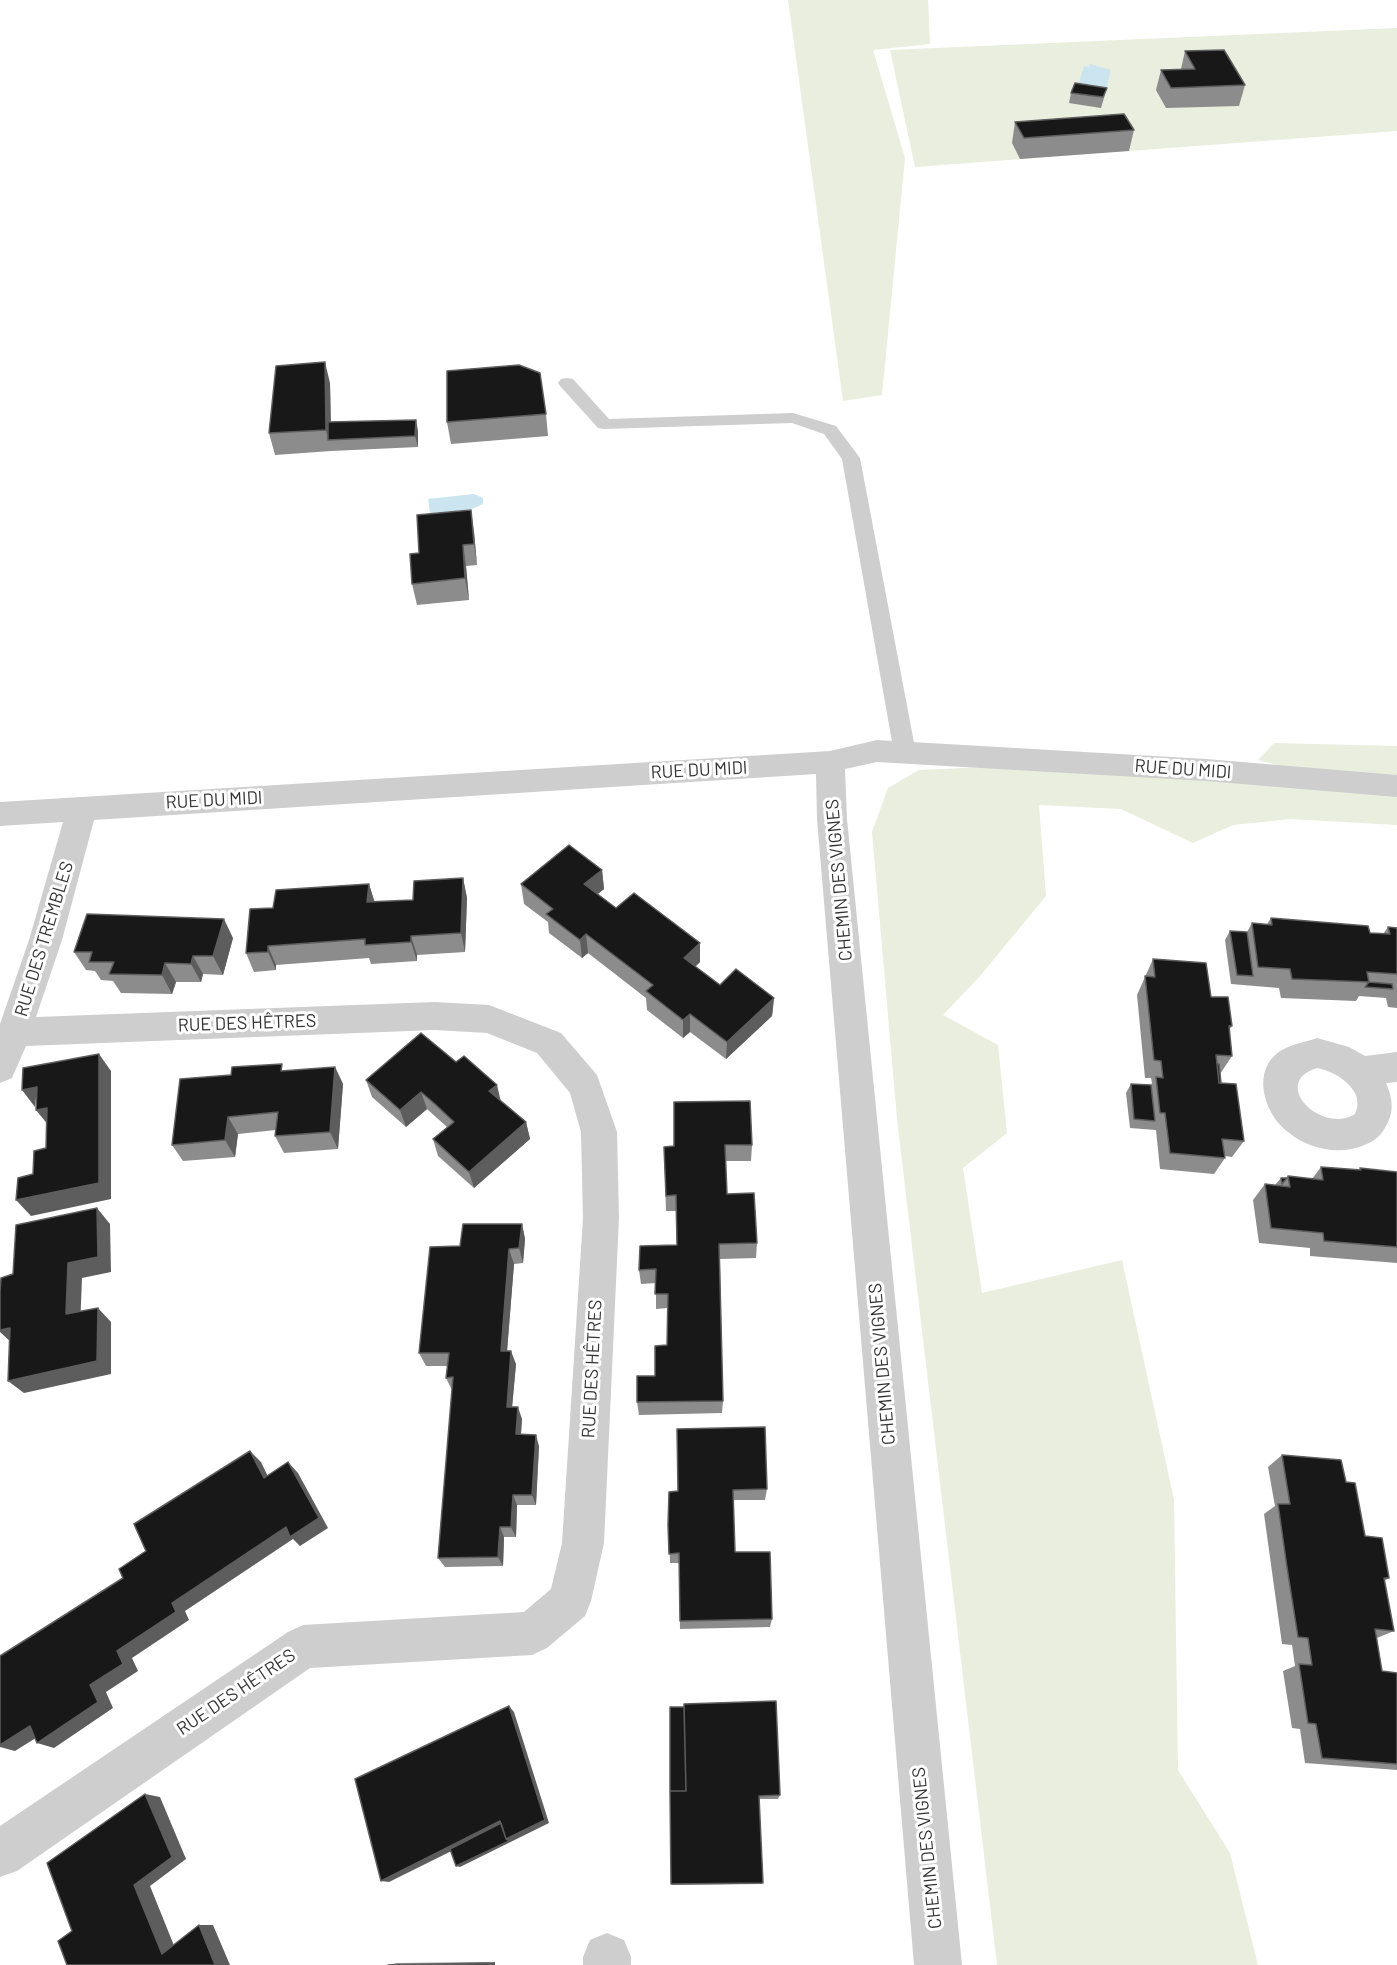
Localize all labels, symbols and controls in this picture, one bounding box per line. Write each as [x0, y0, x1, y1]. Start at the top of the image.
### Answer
street label: RUE DU MIDI [1134, 755, 1232, 783]
street label: RUE DU MIDI [650, 757, 748, 783]
street label: RUE DU MIDI [165, 787, 263, 813]
street label: CHEMIN DES VIGNES [821, 798, 857, 962]
street label: RUE DES TREMBLES [10, 859, 78, 1019]
street label: RUE DES HÊTRES [177, 1010, 317, 1036]
street label: CHEMIN DES VIGNES [864, 1282, 900, 1446]
street label: RUE DES HÊTRES [578, 1299, 606, 1439]
street label: RUE DES HÊTRES [173, 1644, 299, 1740]
street label: CHEMIN DES VIGNES [908, 1766, 946, 1930]

